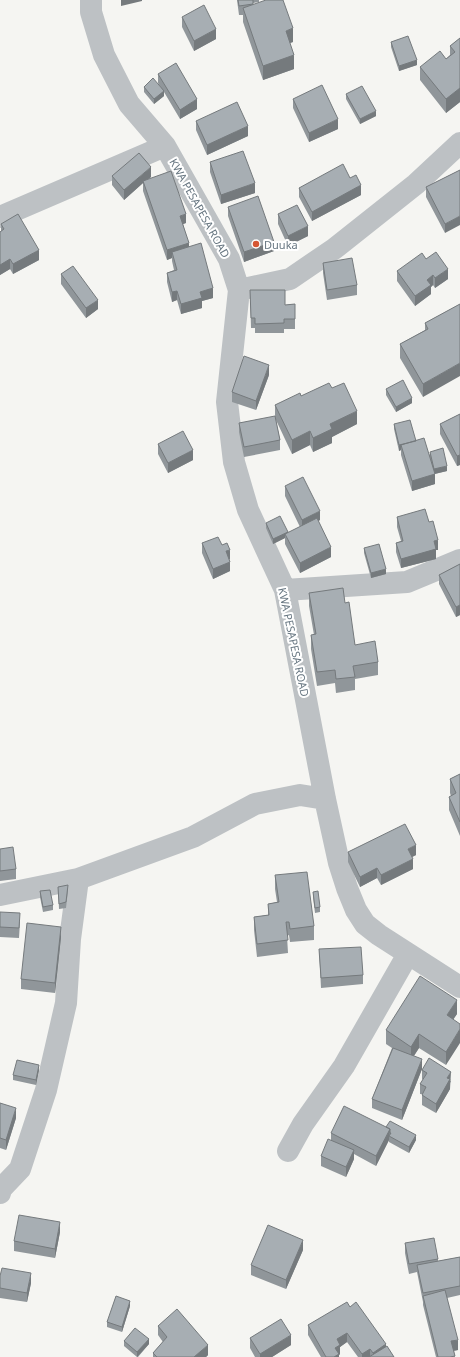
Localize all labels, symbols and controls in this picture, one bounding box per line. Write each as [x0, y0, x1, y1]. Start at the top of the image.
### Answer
street label: KWA PESAPESA ROAD [166, 156, 234, 260]
place label: Duuka [264, 237, 298, 252]
marker: Duuka [251, 239, 261, 249]
street label: KWA PESAPESA ROAD [275, 586, 313, 698]

